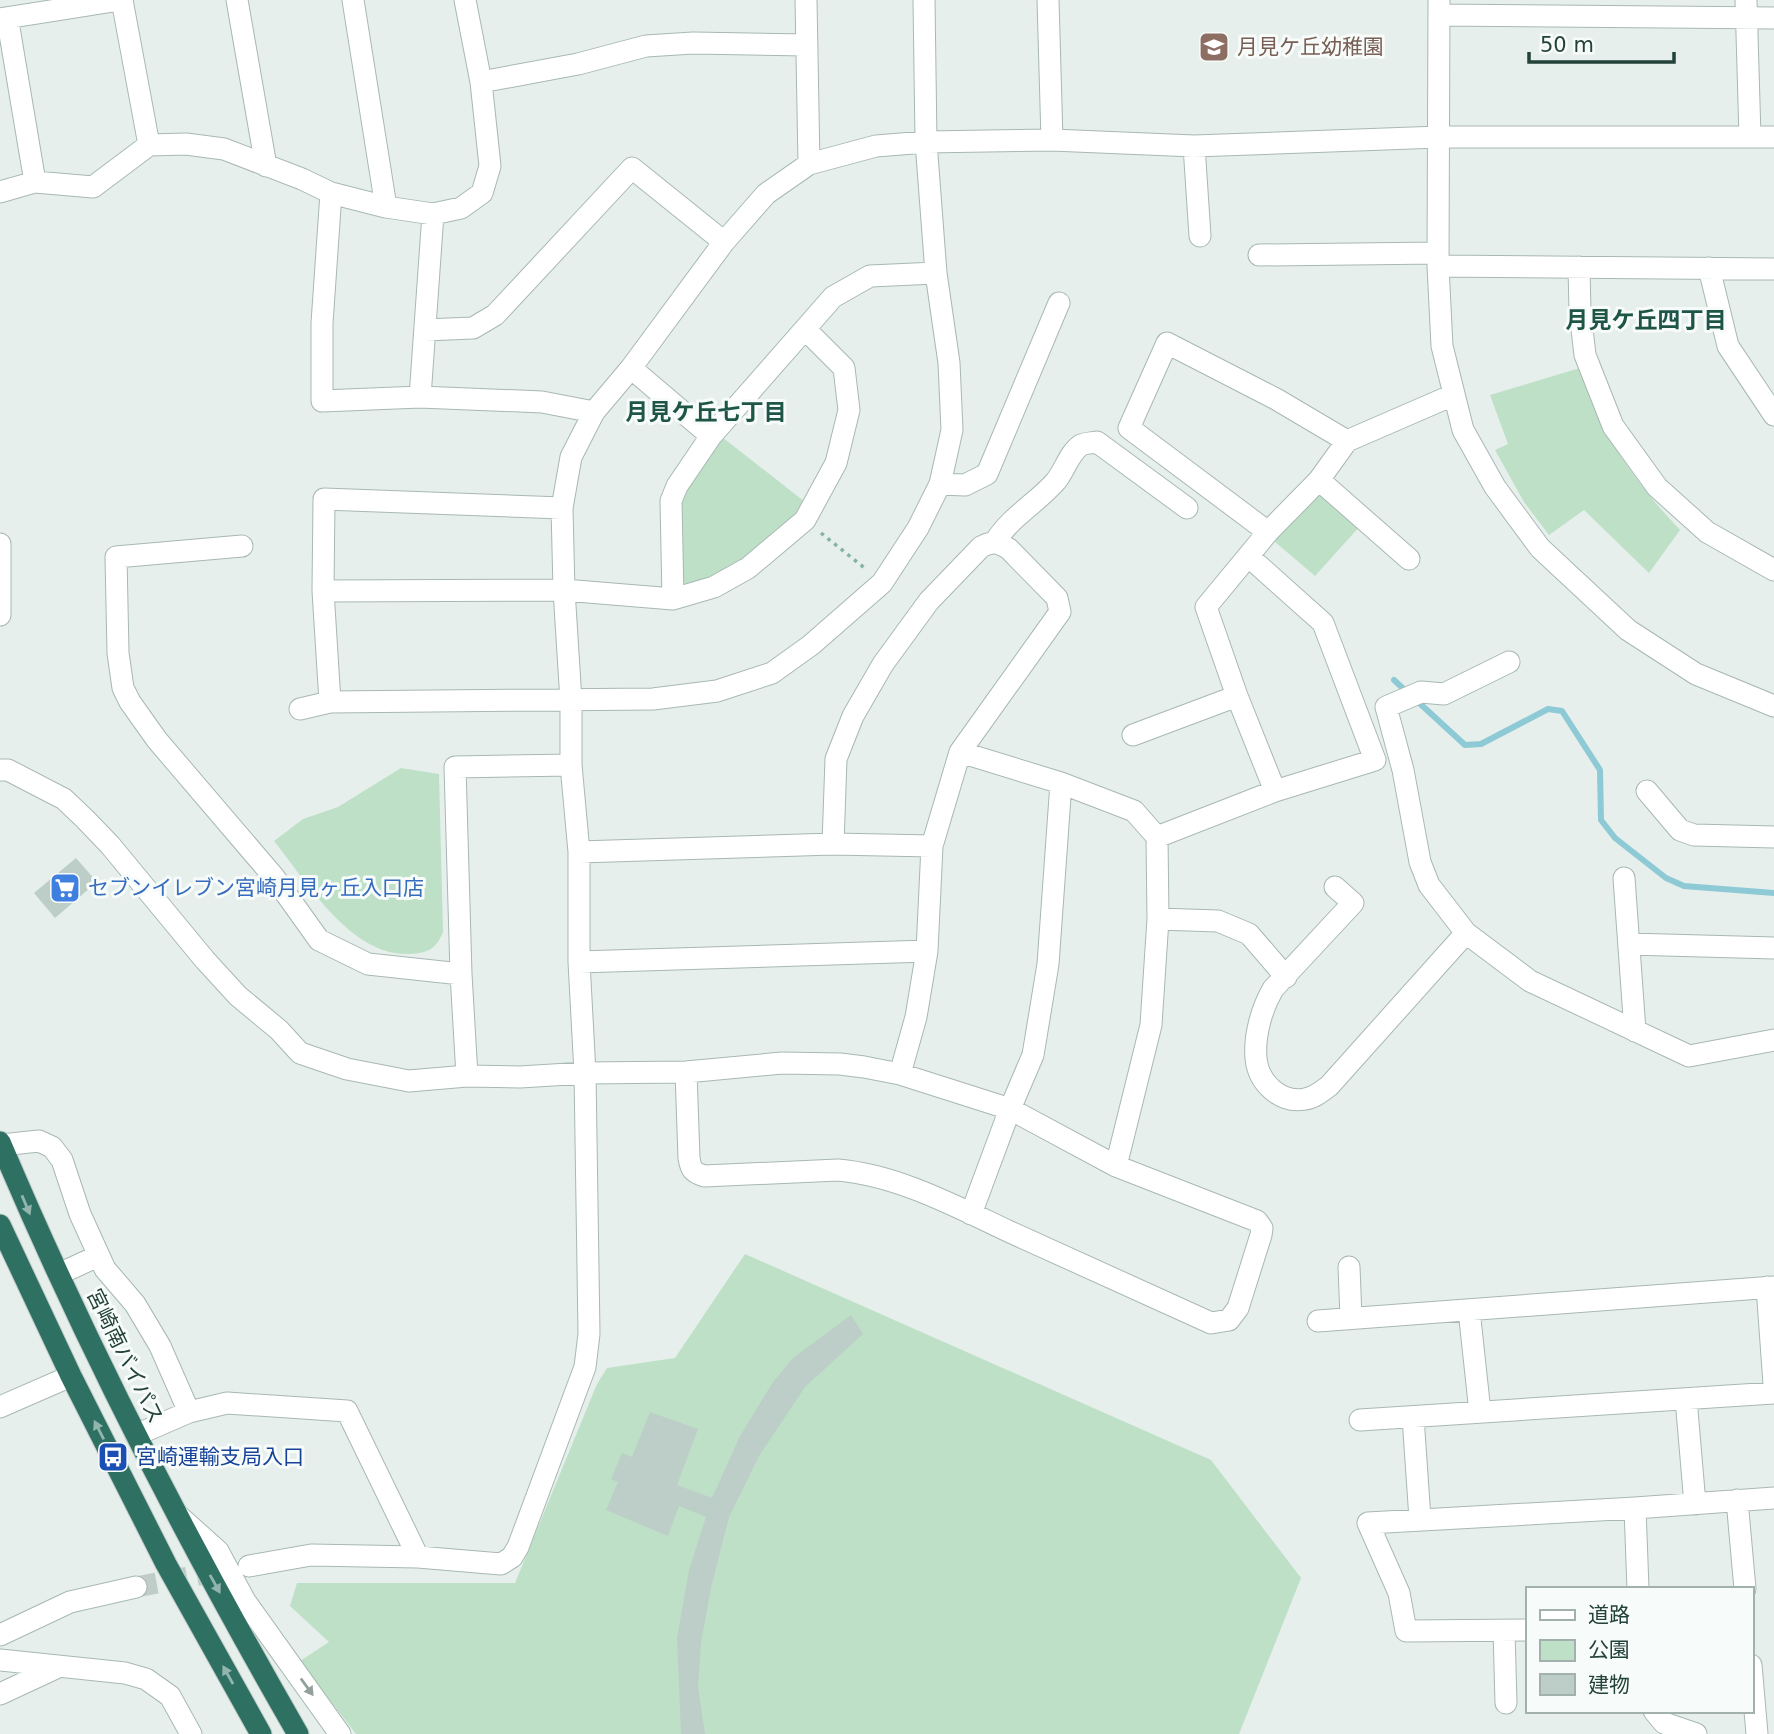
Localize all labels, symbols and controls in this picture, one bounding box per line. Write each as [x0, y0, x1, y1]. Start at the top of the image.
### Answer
scale bar [1529, 21, 1674, 65]
school or university icon: 月見ケ丘幼稚園 [1197, 30, 1231, 64]
text: 50 m [1540, 33, 1594, 57]
place label: 月見ケ丘幼稚園 [1237, 35, 1384, 59]
district label: 月見ケ丘四丁目 [1566, 307, 1727, 333]
district label: 月見ケ丘七丁目 [626, 399, 787, 425]
supermarket icon: セブンイレブン宮崎月見ヶ丘入口店 [48, 871, 82, 905]
place label: セブンイレブン宮崎月見ヶ丘入口店 [88, 876, 424, 900]
one-way arrow [21, 1195, 32, 1216]
street label: 宮崎南バイパス [82, 1285, 168, 1427]
one-way arrow [93, 1420, 104, 1440]
bus stop icon: 宮崎運輸支局入口 [96, 1440, 130, 1474]
place label: 宮崎運輸支局入口 [136, 1445, 304, 1469]
one-way arrow [210, 1574, 221, 1594]
legend [1526, 1587, 1753, 1713]
text: 道路 [1588, 1603, 1630, 1627]
text: 公園 [1588, 1638, 1630, 1662]
one-way arrow [222, 1665, 234, 1684]
text: 建物 [1588, 1673, 1630, 1697]
one-way arrow [300, 1678, 314, 1696]

